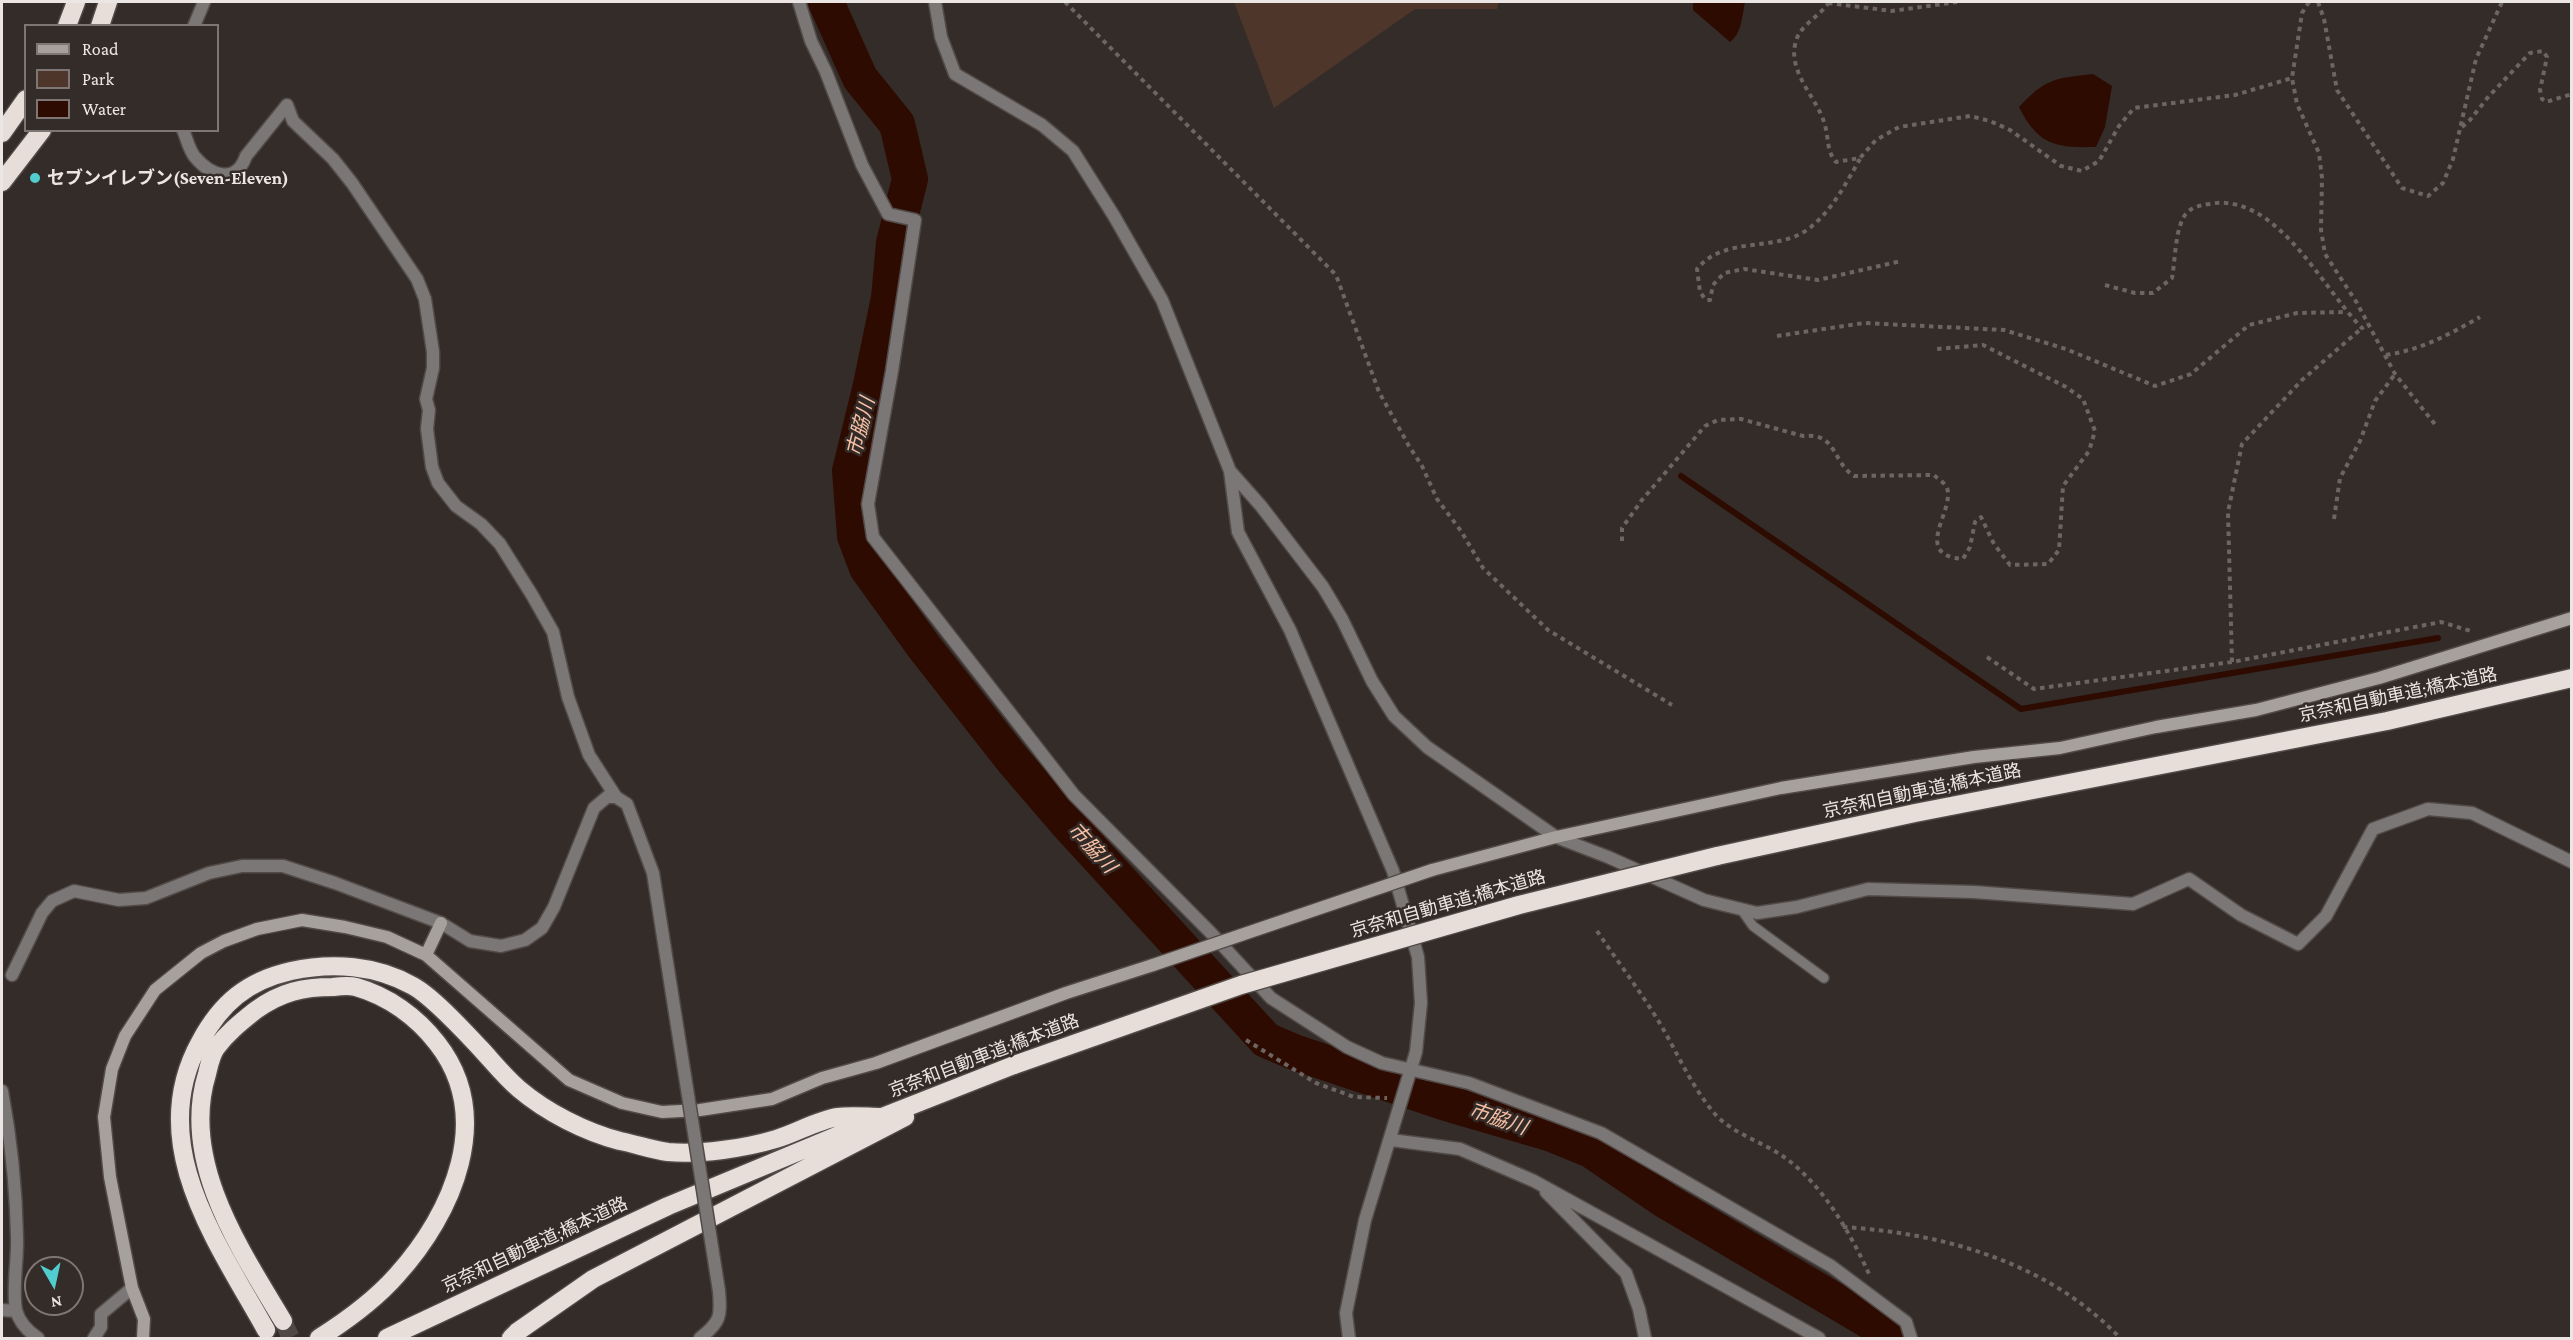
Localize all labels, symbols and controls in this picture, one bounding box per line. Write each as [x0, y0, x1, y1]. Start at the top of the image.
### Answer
legend [24, 24, 219, 132]
text: Road [82, 39, 119, 59]
text: Park [82, 69, 114, 89]
text: Water [82, 99, 126, 119]
place label: セブンイレブン(Seven-Eleven) [47, 167, 289, 189]
marker: セブンイレブン(Seven-Eleven) [28, 171, 42, 185]
water label: 市脇川 [842, 395, 880, 459]
street label: 京奈和自動車道;橋本道路 [2297, 663, 2499, 727]
street label: 京奈和自動車道;橋本道路 [1821, 759, 2023, 823]
water label: 市脇川 [1063, 818, 1121, 878]
street label: 京奈和自動車道;橋本道路 [1348, 866, 1548, 942]
street label: 京奈和自動車道;橋本道路 [886, 1010, 1082, 1102]
water label: 市脇川 [1466, 1098, 1530, 1140]
street label: 京奈和自動車道;橋本道路 [439, 1193, 631, 1297]
north arrow [24, 1256, 84, 1316]
text: N [50, 1293, 63, 1312]

